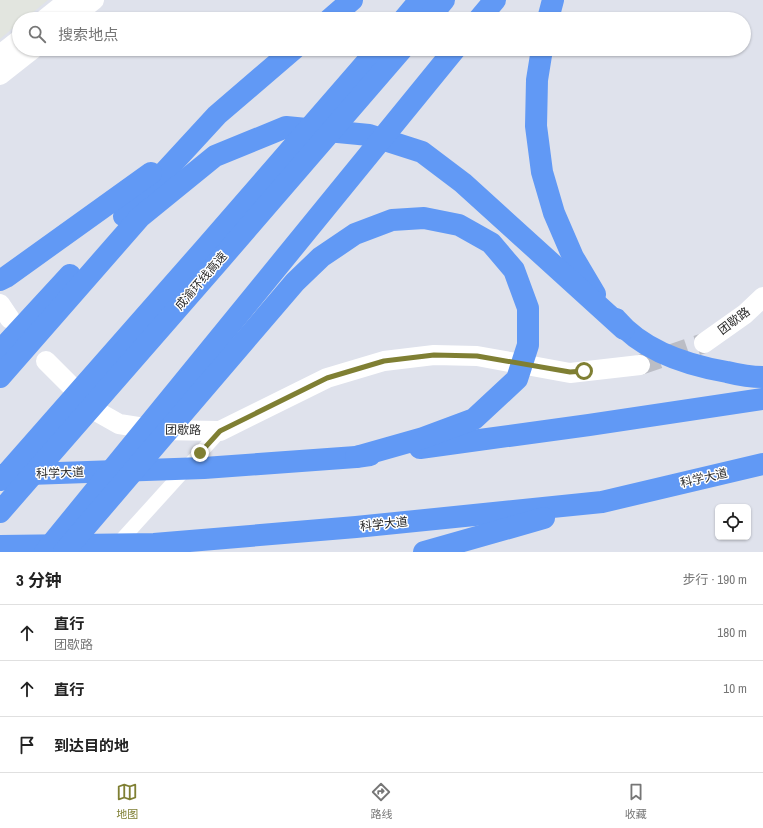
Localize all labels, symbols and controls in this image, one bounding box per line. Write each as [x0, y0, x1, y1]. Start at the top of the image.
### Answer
search box [12, 12, 751, 56]
icon: search [26, 23, 48, 45]
text: 搜索地点 [58, 24, 118, 45]
street label: 成渝环线高速 [171, 249, 231, 313]
street label: 团歇路 [715, 304, 753, 338]
route start [575, 362, 593, 380]
street label: 团歇路 [165, 422, 201, 438]
route end [191, 444, 209, 462]
street label: 科学大道 [36, 464, 84, 482]
street label: 科学大道 [679, 465, 729, 491]
map controls [715, 504, 751, 540]
button: locate [715, 504, 751, 540]
street label: 科学大道 [359, 514, 409, 534]
text: 3 分钟 [16, 568, 62, 591]
text: 步行 · 190 m [682, 571, 747, 588]
text: 直行 [54, 613, 84, 634]
icon: ahead [16, 622, 38, 644]
text: 180 m [717, 624, 747, 641]
text: 团歇路 [54, 636, 93, 653]
icon: ahead [16, 678, 38, 700]
text: 直行 [54, 679, 84, 700]
text: 10 m [723, 680, 747, 697]
icon: arrive [16, 734, 38, 756]
text: 到达目的地 [54, 735, 129, 756]
tab: 地图 [116, 781, 138, 821]
tab: 路线 [370, 781, 392, 821]
tab: 收藏 [625, 781, 647, 821]

